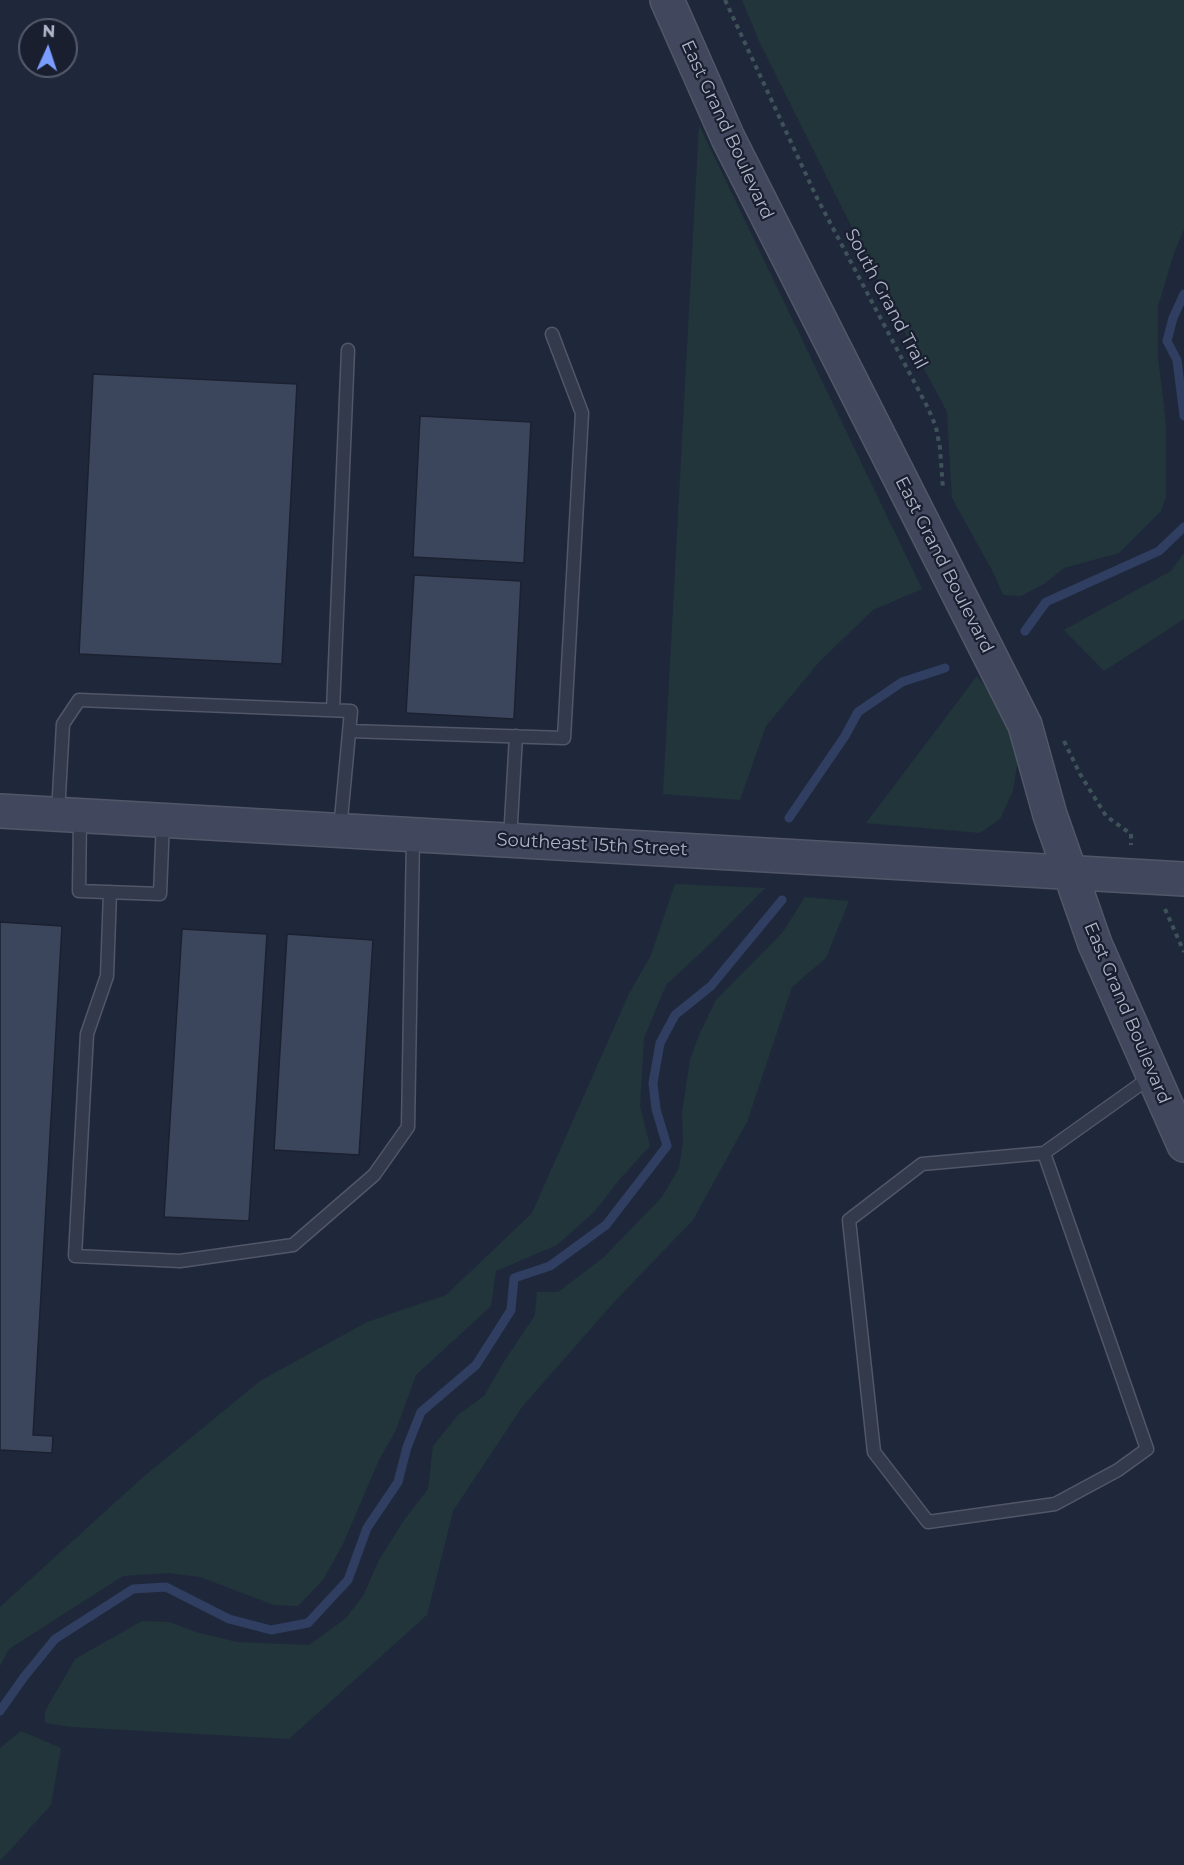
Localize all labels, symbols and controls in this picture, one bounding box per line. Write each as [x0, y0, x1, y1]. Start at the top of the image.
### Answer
north arrow [18, 18, 78, 78]
text: N [42, 22, 56, 41]
street label: East Grand Boulevard [676, 37, 778, 223]
street label: South Grand Trail [840, 225, 932, 373]
street label: East Grand Boulevard [890, 473, 998, 657]
street label: Southeast 15th Street [496, 829, 688, 861]
street label: East Grand Boulevard [1079, 919, 1175, 1107]

